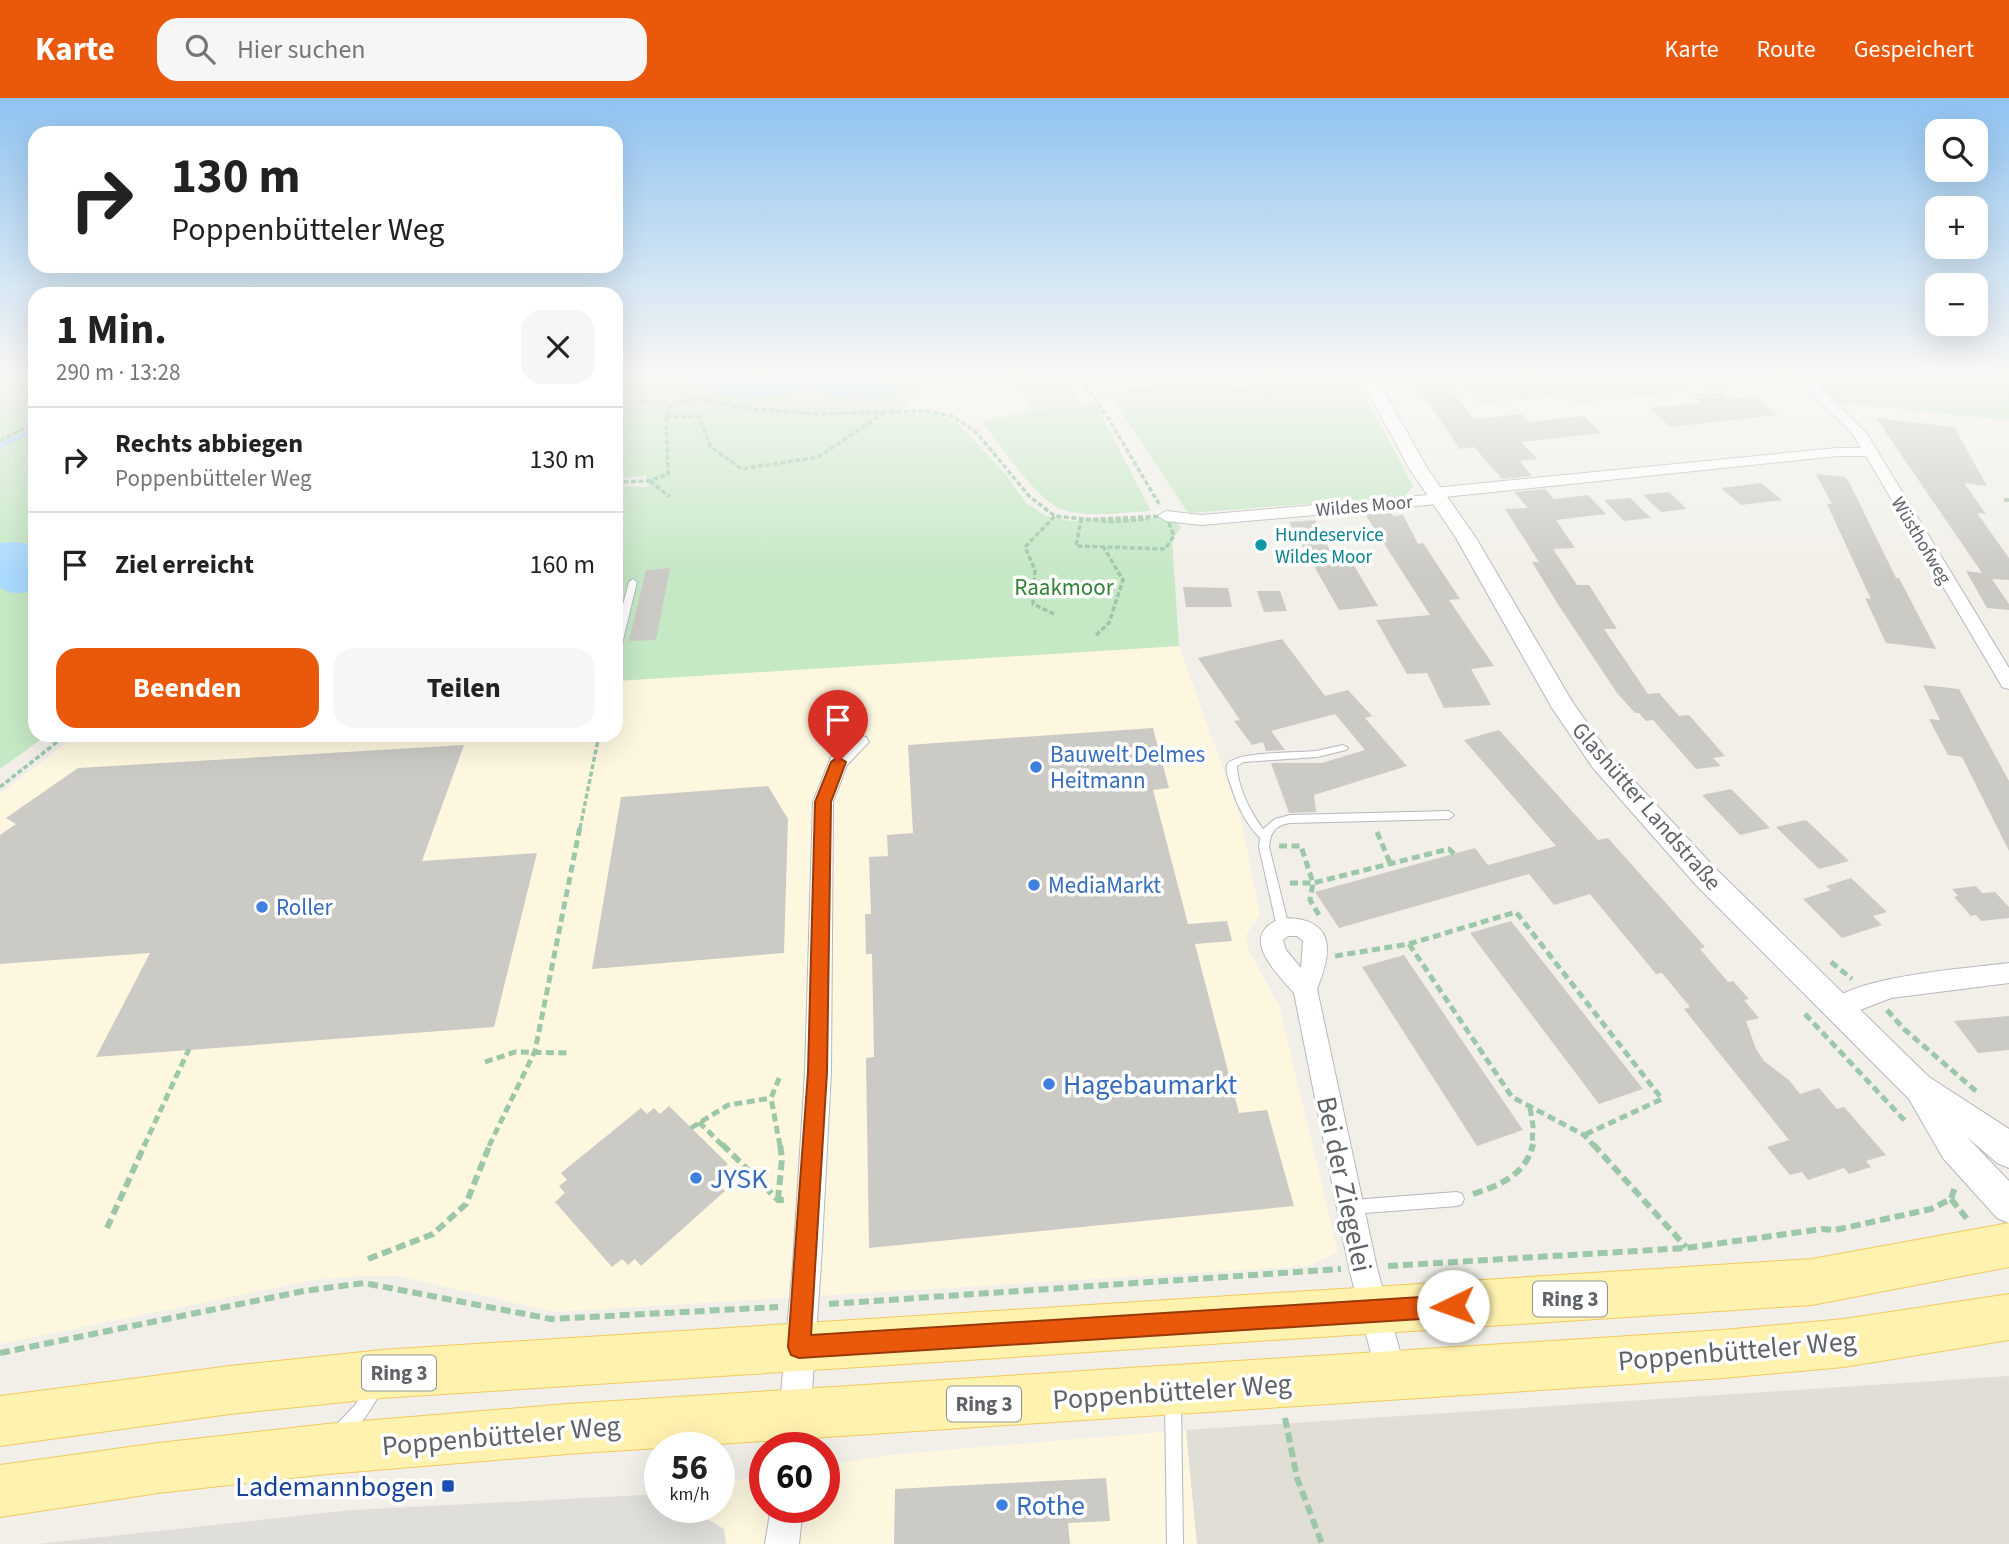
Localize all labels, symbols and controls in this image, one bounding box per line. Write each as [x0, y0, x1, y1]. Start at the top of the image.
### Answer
search box [157, 18, 647, 81]
text: Karte [35, 26, 115, 73]
icon: search [181, 30, 219, 68]
text: Hier suchen [237, 31, 366, 68]
text: Karte [1665, 32, 1719, 67]
text: Route [1757, 32, 1816, 67]
text: Gespeichert [1854, 32, 1974, 67]
map controls [1925, 119, 1988, 336]
button: search [1925, 119, 1988, 182]
text: 130 m [171, 142, 300, 212]
icon: right [56, 154, 147, 245]
button: + [1925, 196, 1988, 259]
text: Poppenbütteler Weg [171, 207, 445, 253]
button: − [1925, 273, 1988, 336]
text: 1 Min. [56, 300, 167, 360]
button: close [521, 310, 595, 384]
text: 290 m · 13:28 [56, 356, 180, 389]
text: Rechts abbiegen [115, 425, 303, 462]
icon: right [56, 441, 94, 479]
text: 130 m [529, 441, 595, 478]
text: Poppenbütteler Weg [115, 462, 312, 495]
street label: Wildes Moor [1315, 489, 1414, 524]
street label: Wüsthofweg [1884, 492, 1958, 590]
place label: Hundeservice Wildes Moor [1275, 522, 1384, 571]
marker: Hundeservice Wildes Moor [1253, 537, 1269, 553]
icon: arrive [56, 546, 94, 584]
text: Ziel erreicht [115, 546, 254, 583]
text: 160 m [529, 546, 595, 583]
park label: Raakmoor [1014, 571, 1115, 604]
button: Beenden [56, 648, 319, 728]
button: Teilen [333, 648, 595, 728]
pin [808, 690, 868, 762]
icon: arrive [819, 701, 857, 739]
street label: Glashütter Landstraße [1564, 715, 1729, 898]
place label: Bauwelt Delmes Heitmann [1050, 738, 1205, 797]
marker: Bauwelt Delmes Heitmann [1028, 759, 1044, 775]
place label: MediaMarkt [1048, 869, 1161, 902]
marker: MediaMarkt [1026, 877, 1042, 893]
place label: Roller [276, 891, 333, 924]
marker: Roller [254, 899, 270, 915]
place label: Hagebaumarkt [1063, 1065, 1238, 1105]
marker: Hagebaumarkt [1041, 1076, 1057, 1092]
street label: Bei der Ziegelei [1306, 1093, 1382, 1276]
place label: JYSK [710, 1159, 768, 1199]
marker: JYSK [688, 1170, 704, 1186]
position arrow [1416, 1269, 1490, 1343]
road number: Ring 3 [1533, 1282, 1607, 1316]
street label: Poppenbütteler Weg [1616, 1321, 1858, 1381]
road number: Ring 3 [362, 1356, 436, 1390]
street label: Poppenbütteler Weg [1051, 1364, 1293, 1420]
road number: Ring 3 [947, 1386, 1021, 1422]
street label: Poppenbütteler Weg [380, 1406, 622, 1466]
speed limit sign: 60 [749, 1432, 840, 1523]
text: 56 [671, 1443, 708, 1493]
place label: Lademannbogen [235, 1467, 434, 1507]
marker: Lademannbogen [440, 1478, 456, 1494]
text: km/h [670, 1482, 709, 1507]
place label: Rothe [1016, 1486, 1085, 1526]
marker: Rothe [994, 1497, 1010, 1513]

